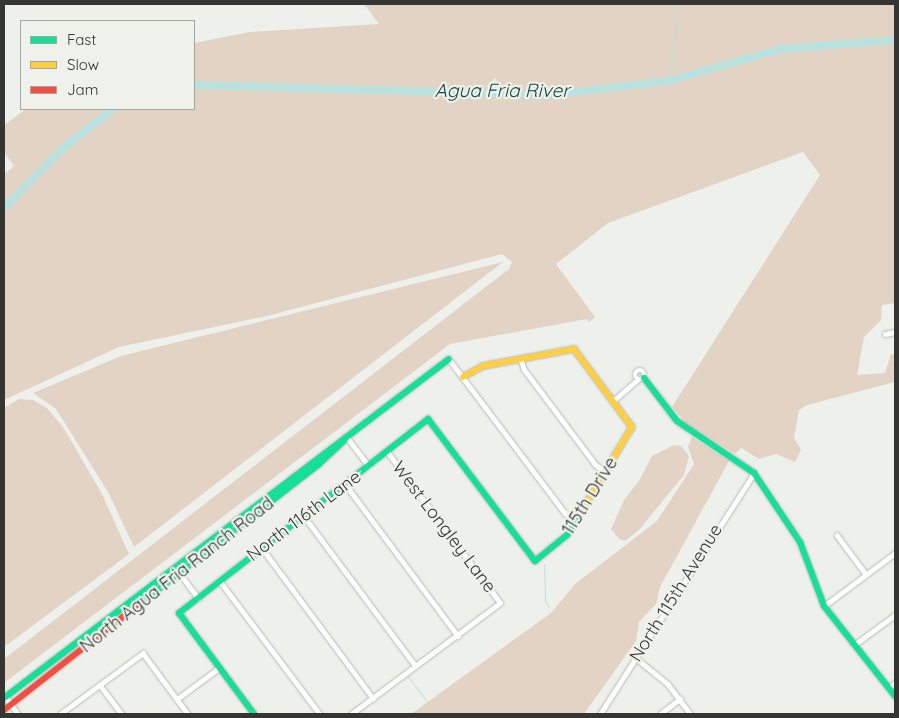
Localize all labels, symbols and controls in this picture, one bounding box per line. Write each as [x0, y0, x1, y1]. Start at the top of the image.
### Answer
legend [20, 20, 195, 110]
text: Fast [67, 30, 96, 49]
text: Slow [67, 55, 99, 74]
text: Jam [67, 80, 98, 99]
water label: Agua Fria River [435, 80, 569, 102]
street label: 115th Drive [558, 453, 622, 539]
street label: West Longley Lane [388, 457, 500, 597]
street label: North 116th Lane [243, 466, 365, 566]
street label: North Agua Fria Ranch Road [76, 493, 278, 657]
street label: North 115th Avenue [625, 520, 727, 666]

